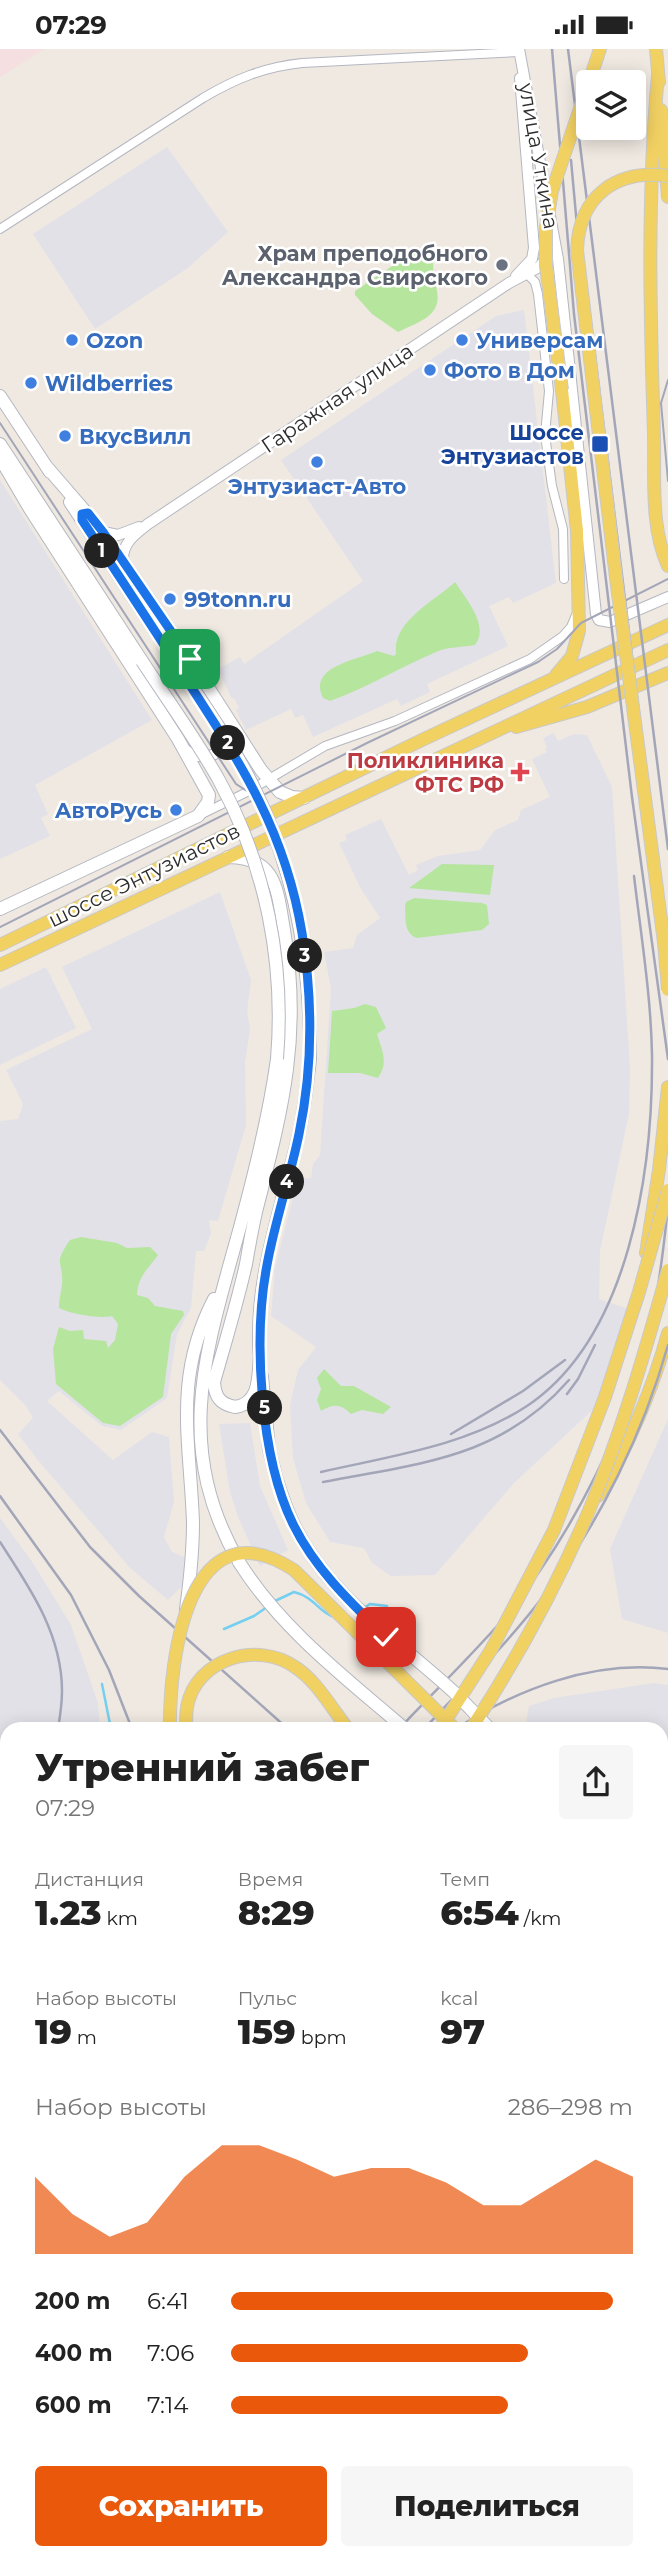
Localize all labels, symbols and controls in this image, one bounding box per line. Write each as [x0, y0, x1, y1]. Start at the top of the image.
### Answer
text: 07:29 [35, 9, 107, 41]
map controls [576, 70, 646, 140]
button: layers [576, 70, 646, 140]
street label: улица Уткина [514, 80, 564, 231]
place label: Храм преподобного Александра Свирского [222, 241, 488, 290]
marker: Храм преподобного Александра Свирского [494, 257, 510, 273]
place label: Ozon [86, 328, 143, 353]
place label: Универсам [476, 328, 603, 353]
marker: Ozon [64, 332, 80, 348]
marker: Универсам [454, 332, 470, 348]
street label: Гаражная улица [256, 338, 418, 458]
place label: Фото в Дом [444, 358, 575, 383]
marker: Фото в Дом [422, 362, 438, 378]
place label: Wildberries [45, 371, 173, 396]
marker: Wildberries [23, 375, 39, 391]
place label: Шоссе Энтузиастов [441, 420, 584, 469]
place label: ВкусВилл [79, 424, 191, 449]
marker: ВкусВилл [57, 428, 73, 444]
marker: Шоссе Энтузиастов [590, 434, 610, 454]
marker: Энтузиаст-Авто [309, 454, 325, 470]
place label: Энтузиаст-Авто [228, 474, 407, 499]
pin: 1 [84, 533, 119, 569]
text: 1 [98, 539, 105, 562]
place label: 99tonn.ru [184, 587, 292, 612]
marker: 99tonn.ru [162, 591, 178, 607]
pin [160, 629, 220, 689]
icon: arrive [171, 640, 209, 678]
pin: 2 [210, 725, 246, 761]
text: 2 [222, 731, 233, 754]
place label: Поликлиника ФТС РФ [347, 748, 504, 797]
marker: Поликлиника ФТС РФ [510, 762, 530, 782]
place label: АвтоРусь [55, 798, 162, 823]
marker: АвтоРусь [168, 802, 184, 818]
street label: шоссе Энтузиастов [44, 818, 244, 932]
pin: 3 [288, 939, 322, 974]
text: 3 [299, 944, 310, 967]
pin: 4 [270, 1165, 304, 1199]
text: 4 [280, 1170, 293, 1193]
pin: 5 [247, 1391, 282, 1425]
text: 5 [259, 1396, 270, 1419]
pin [356, 1607, 416, 1667]
icon: check [367, 1618, 405, 1656]
text: Утренний забег [35, 1744, 369, 1791]
button: share [559, 1745, 633, 1819]
text: 07:29 [35, 1794, 95, 1822]
text: Дистанция [35, 1868, 144, 1891]
text: Время [238, 1868, 303, 1891]
text: Темп [440, 1868, 490, 1891]
text: 1.23 [35, 1891, 102, 1934]
text: 8:29 [238, 1891, 315, 1934]
text: 6:54 [440, 1891, 519, 1934]
text: km [102, 1907, 138, 1930]
text: /km [519, 1907, 562, 1930]
text: Набор высоты [35, 1987, 177, 2010]
text: Пульс [238, 1987, 297, 2010]
text: kcal [440, 1987, 478, 2010]
text: 19 [35, 2010, 72, 2053]
text: 159 [238, 2010, 296, 2053]
text: 97 [440, 2010, 485, 2053]
text: m [72, 2026, 97, 2049]
text: bpm [296, 2026, 347, 2049]
text: Набор высоты [35, 2093, 207, 2121]
text: 286–298 m [508, 2093, 633, 2121]
text: 200 m [35, 2287, 110, 2315]
text: 6:41 [147, 2287, 189, 2315]
text: 400 m [35, 2339, 113, 2367]
text: 7:06 [147, 2339, 194, 2367]
text: 600 m [35, 2391, 112, 2419]
text: 7:14 [147, 2391, 188, 2419]
button: Сохранить [35, 2466, 327, 2546]
button: Поделиться [341, 2466, 633, 2546]

